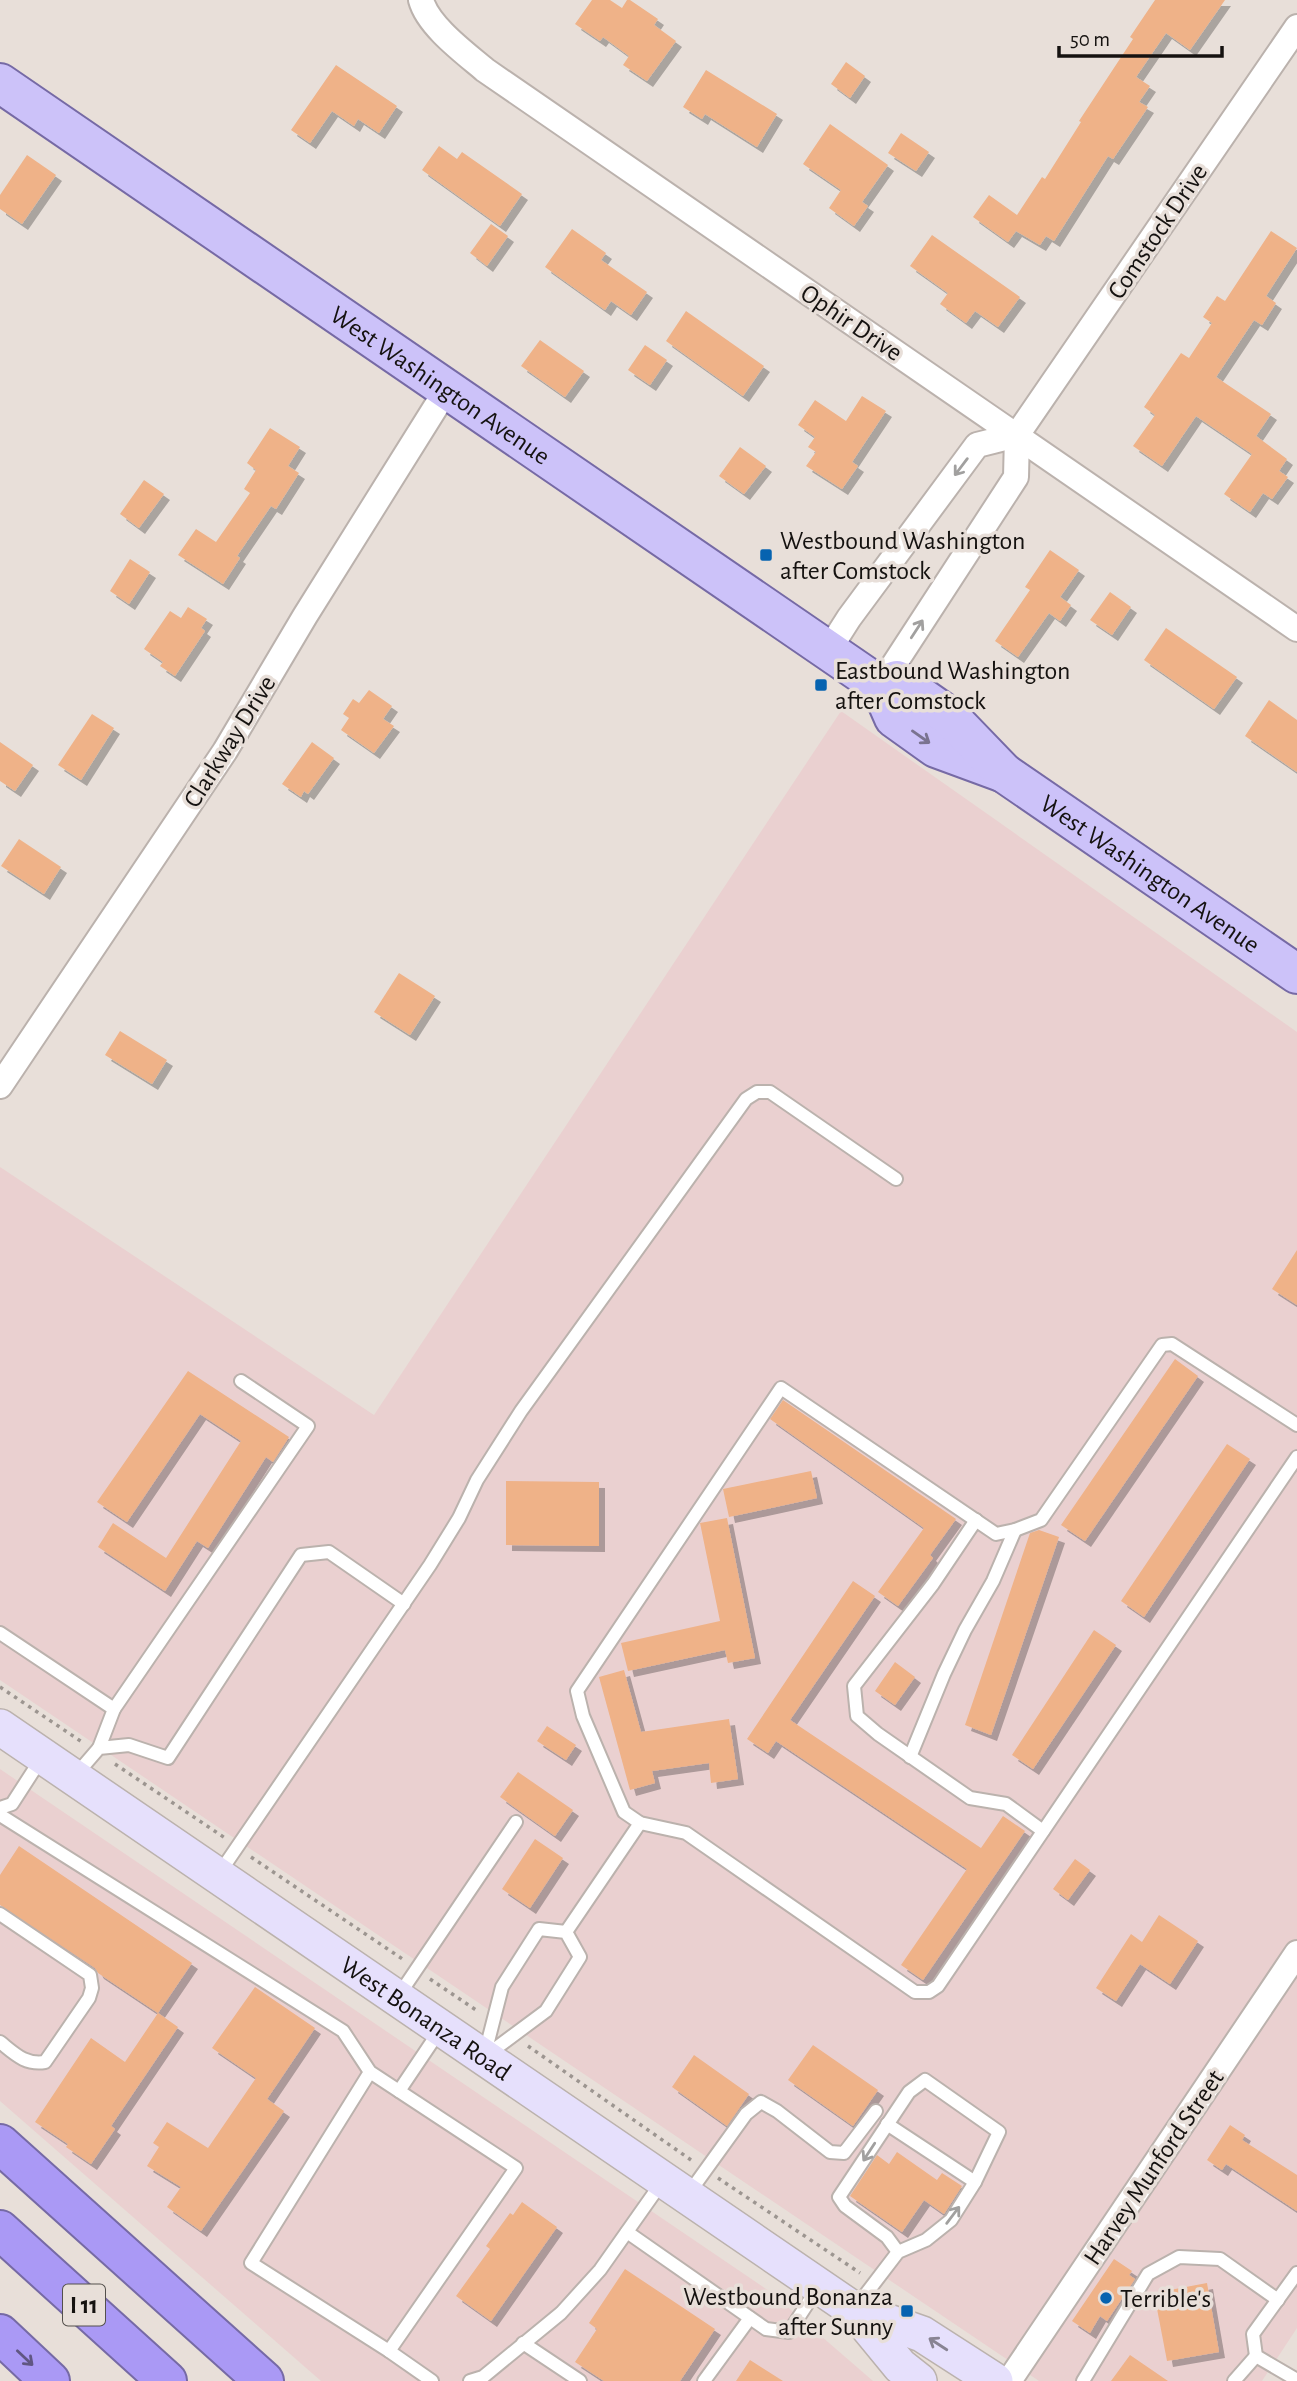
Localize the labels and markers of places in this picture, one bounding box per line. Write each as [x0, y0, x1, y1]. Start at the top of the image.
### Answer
place label: Westbound Washington after Comstock [780, 528, 1025, 584]
marker: Westbound Washington after Comstock [758, 547, 774, 563]
place label: Eastbound Washington after Comstock [835, 658, 1070, 714]
marker: Eastbound Washington after Comstock [813, 677, 829, 693]
place label: Westbound Bonanza after Sunny [683, 2284, 893, 2340]
place label: Terrible's [1120, 2286, 1211, 2312]
marker: Terrible's [1098, 2290, 1114, 2306]
marker: Westbound Bonanza after Sunny [899, 2303, 915, 2319]

